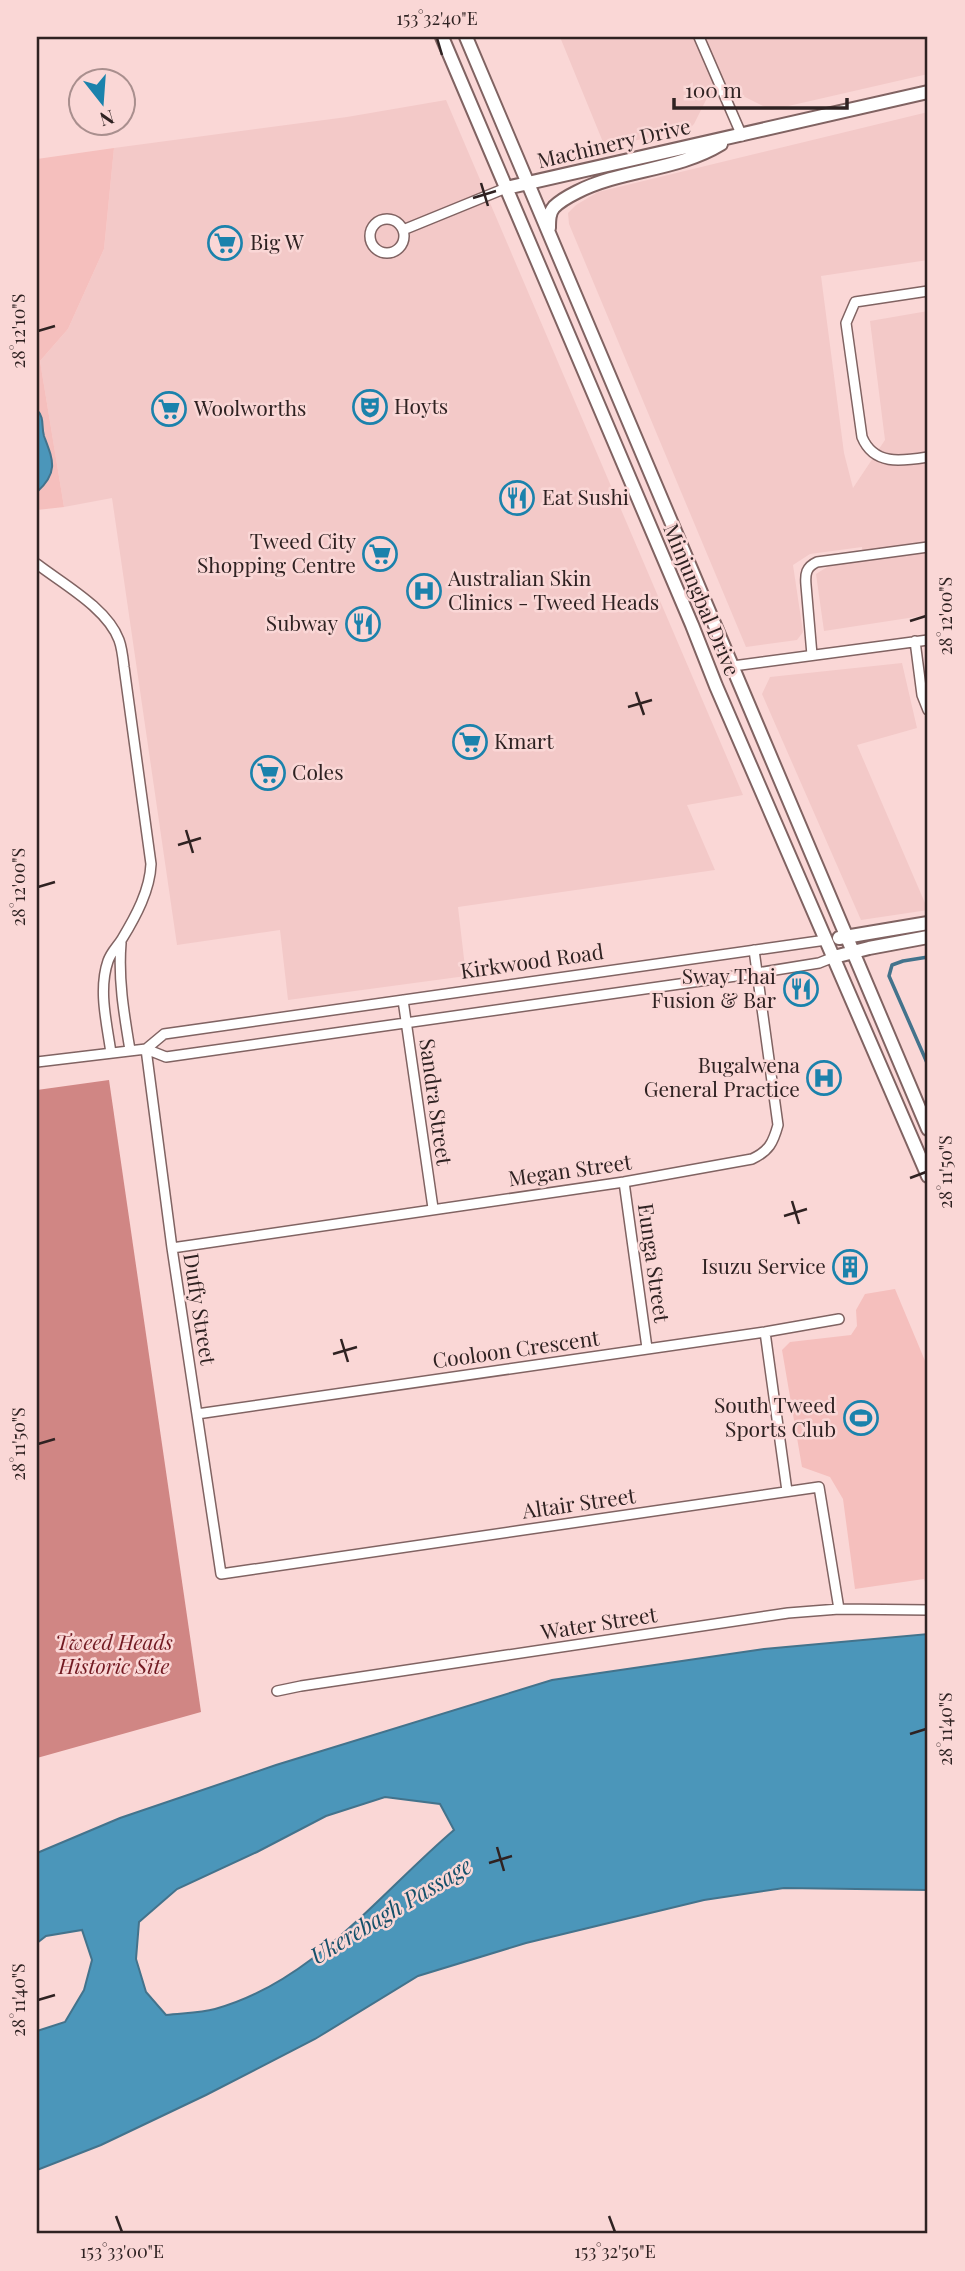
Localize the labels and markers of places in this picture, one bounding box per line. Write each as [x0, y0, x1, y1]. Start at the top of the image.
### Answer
supermarket icon: Big W [206, 224, 244, 262]
place label: Big W [250, 227, 305, 255]
theatre icon: Hoyts [351, 388, 389, 426]
supermarket icon: Woolworths [150, 390, 188, 428]
place label: Hoyts [394, 391, 448, 419]
place label: Woolworths [193, 393, 306, 421]
restaurant icon: Eat Sushi [498, 479, 536, 517]
place label: Eat Sushi [542, 482, 629, 510]
place label: Tweed City Shopping Centre [197, 526, 356, 578]
supermarket icon: Tweed City Shopping Centre [361, 535, 399, 573]
place label: Australian Skin Clinics - Tweed Heads [447, 563, 659, 615]
hospital icon: Australian Skin Clinics - Tweed Heads [405, 572, 443, 610]
restaurant icon: Subway [344, 605, 382, 643]
place label: Subway [266, 608, 338, 636]
supermarket icon: Kmart [451, 723, 489, 761]
place label: Kmart [494, 726, 554, 754]
supermarket icon: Coles [249, 754, 287, 792]
place label: Coles [292, 757, 344, 785]
place label: Sway Thai Fusion & Bar [651, 961, 777, 1013]
restaurant icon: Sway Thai Fusion & Bar [782, 970, 820, 1008]
place label: Bugalwena General Practice [644, 1050, 801, 1102]
hospital icon: Bugalwena General Practice [805, 1059, 843, 1097]
building icon: Isuzu Service [831, 1248, 869, 1286]
place label: Isuzu Service [701, 1251, 826, 1279]
place label: South Tweed Sports Club [714, 1390, 836, 1442]
sports icon: South Tweed Sports Club [842, 1399, 880, 1437]

